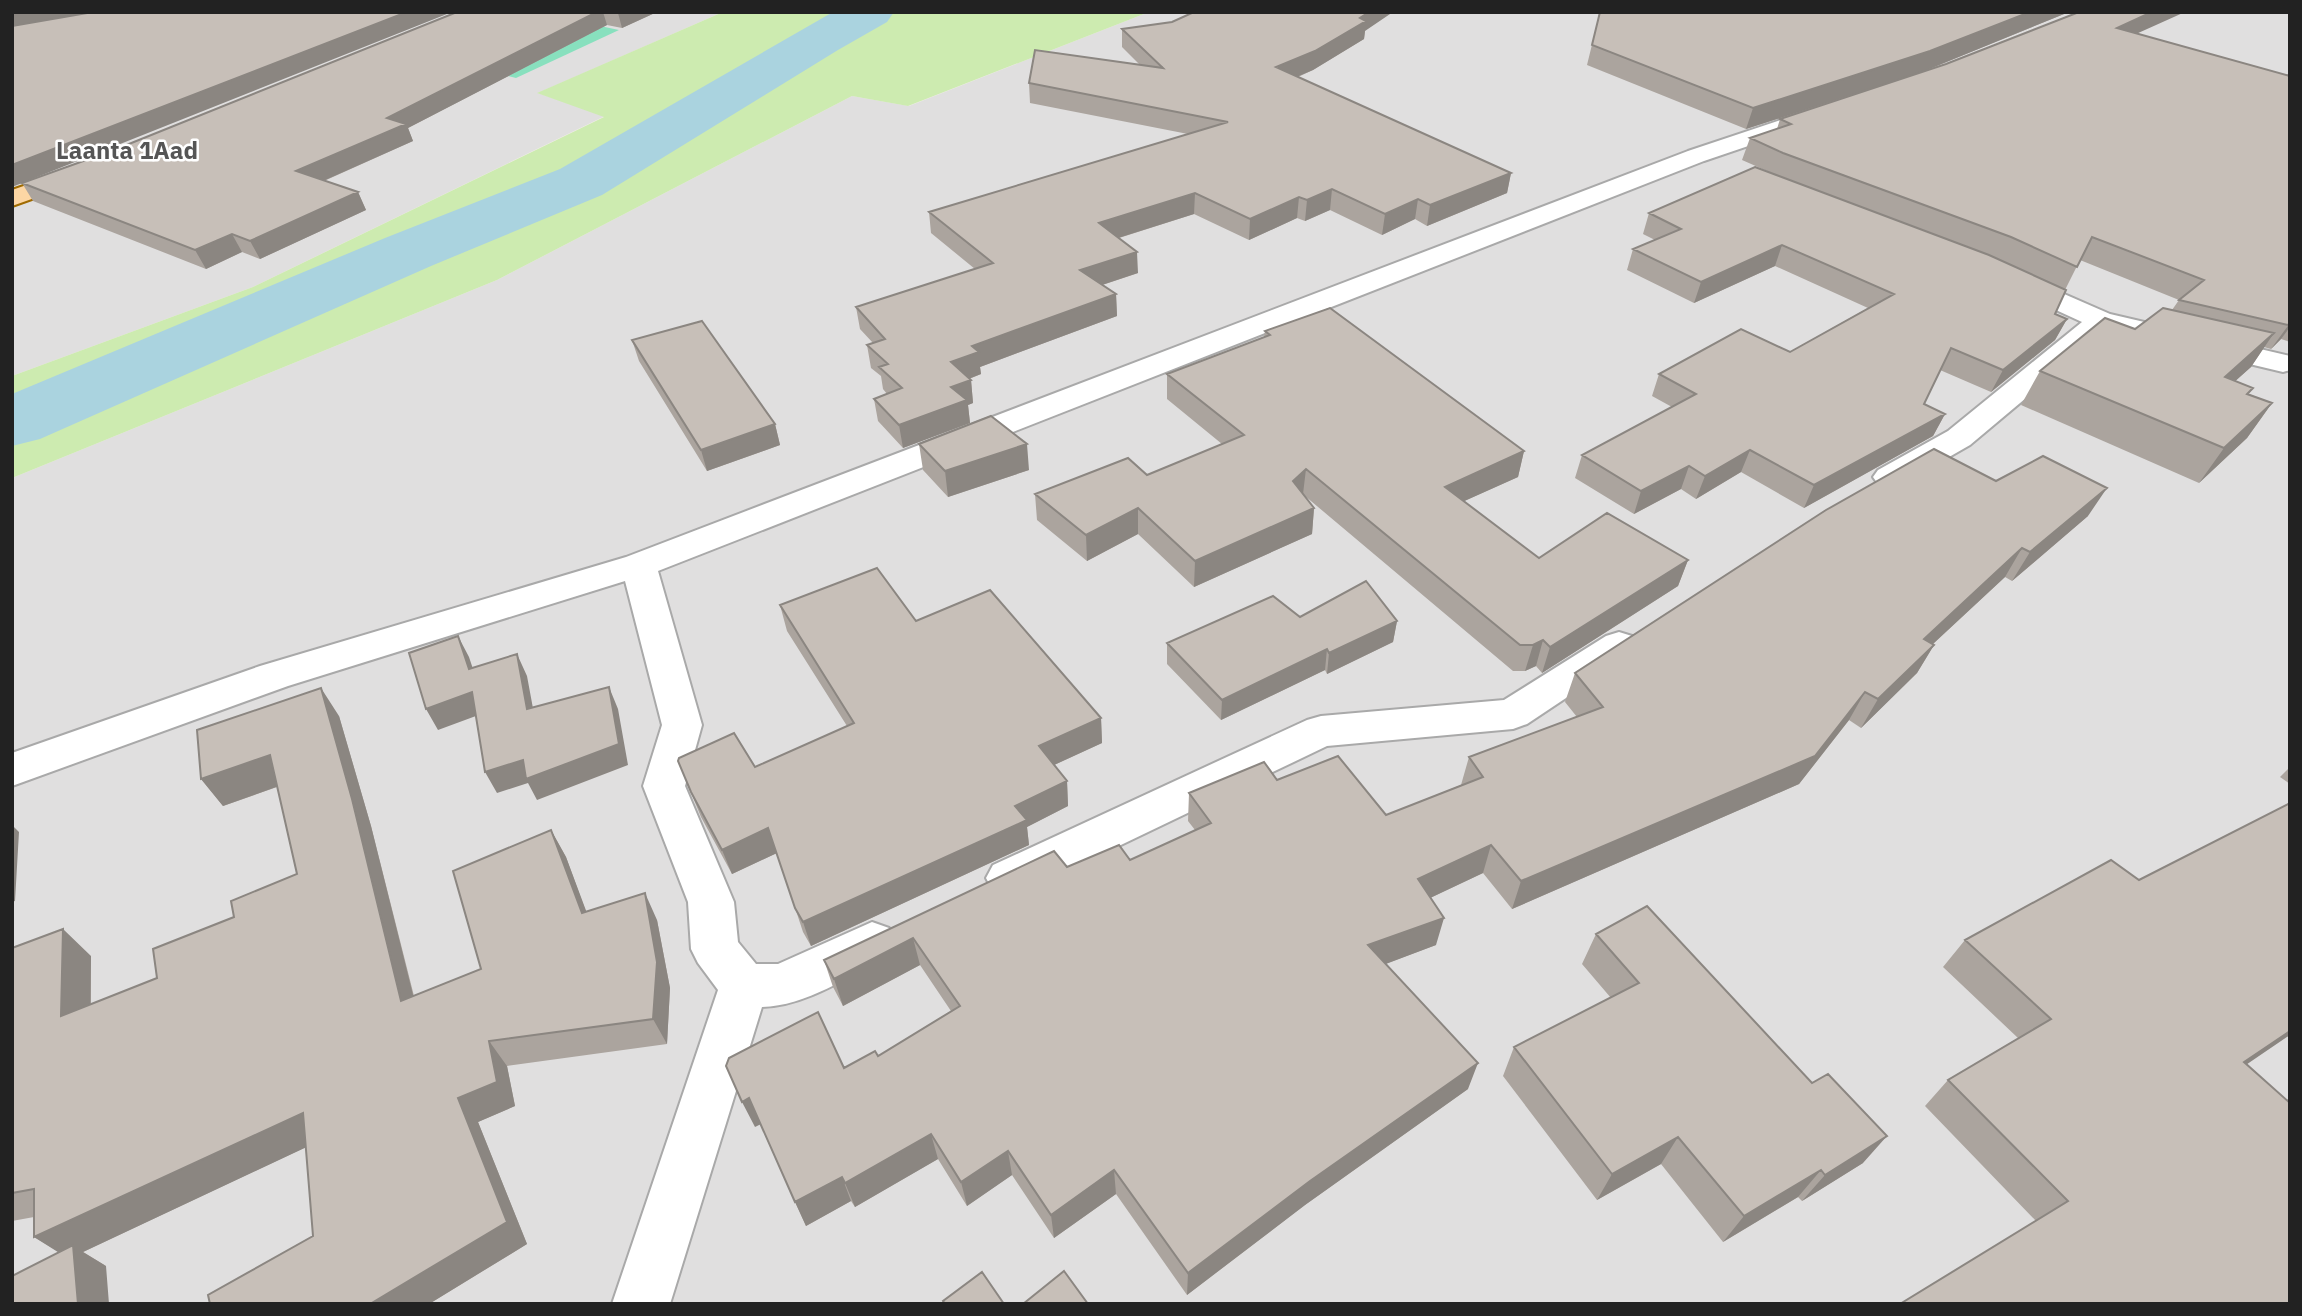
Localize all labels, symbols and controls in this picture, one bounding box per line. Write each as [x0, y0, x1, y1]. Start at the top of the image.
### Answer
district label: Laanta 1Aad [56, 134, 198, 166]

